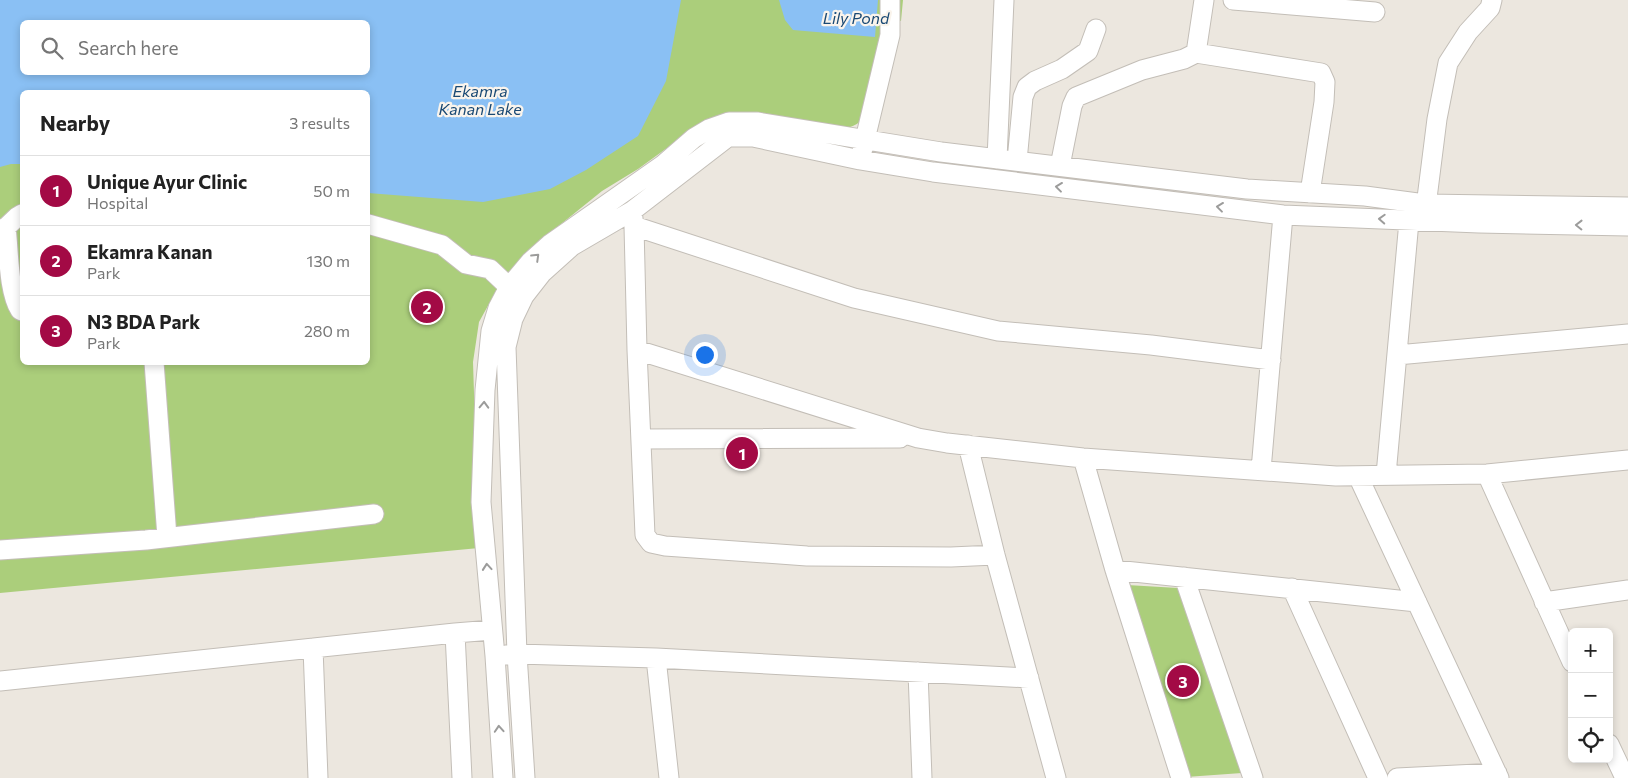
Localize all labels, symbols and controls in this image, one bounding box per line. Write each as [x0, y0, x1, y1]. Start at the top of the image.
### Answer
water label: Lily Pond [823, 8, 890, 27]
search box [20, 20, 370, 75]
icon: search [38, 34, 66, 62]
text: Search here [78, 36, 178, 59]
water label: Ekamra Kanan Lake [438, 81, 522, 118]
text: Nearby [40, 110, 110, 135]
text: 3 results [289, 113, 350, 132]
text: Unique Ayur Clinic [87, 170, 247, 193]
text: 1 [52, 181, 60, 200]
text: 50 m [313, 181, 350, 200]
one-way arrow [1054, 182, 1062, 193]
text: Hospital [87, 193, 148, 212]
one-way arrow [1216, 202, 1224, 213]
one-way arrow [1378, 214, 1386, 225]
one-way arrow [1575, 220, 1583, 230]
text: Ekamra Kanan [87, 240, 212, 263]
text: 2 [51, 251, 61, 270]
text: 130 m [307, 251, 350, 270]
one-way arrow [530, 254, 539, 263]
text: Park [87, 263, 120, 282]
pin: 2 [411, 288, 443, 326]
text: N3 BDA Park [87, 310, 200, 333]
text: 3 [51, 321, 61, 340]
text: 280 m [304, 321, 350, 340]
text: Park [87, 333, 120, 352]
your location [692, 342, 718, 368]
one-way arrow [479, 401, 489, 408]
pin: 1 [726, 434, 758, 472]
one-way arrow [482, 563, 493, 571]
map controls [1568, 628, 1613, 763]
button: + [1568, 628, 1613, 673]
pin: 3 [1167, 662, 1199, 700]
button: − [1568, 673, 1613, 718]
button: locate [1568, 718, 1613, 763]
one-way arrow [494, 725, 505, 733]

